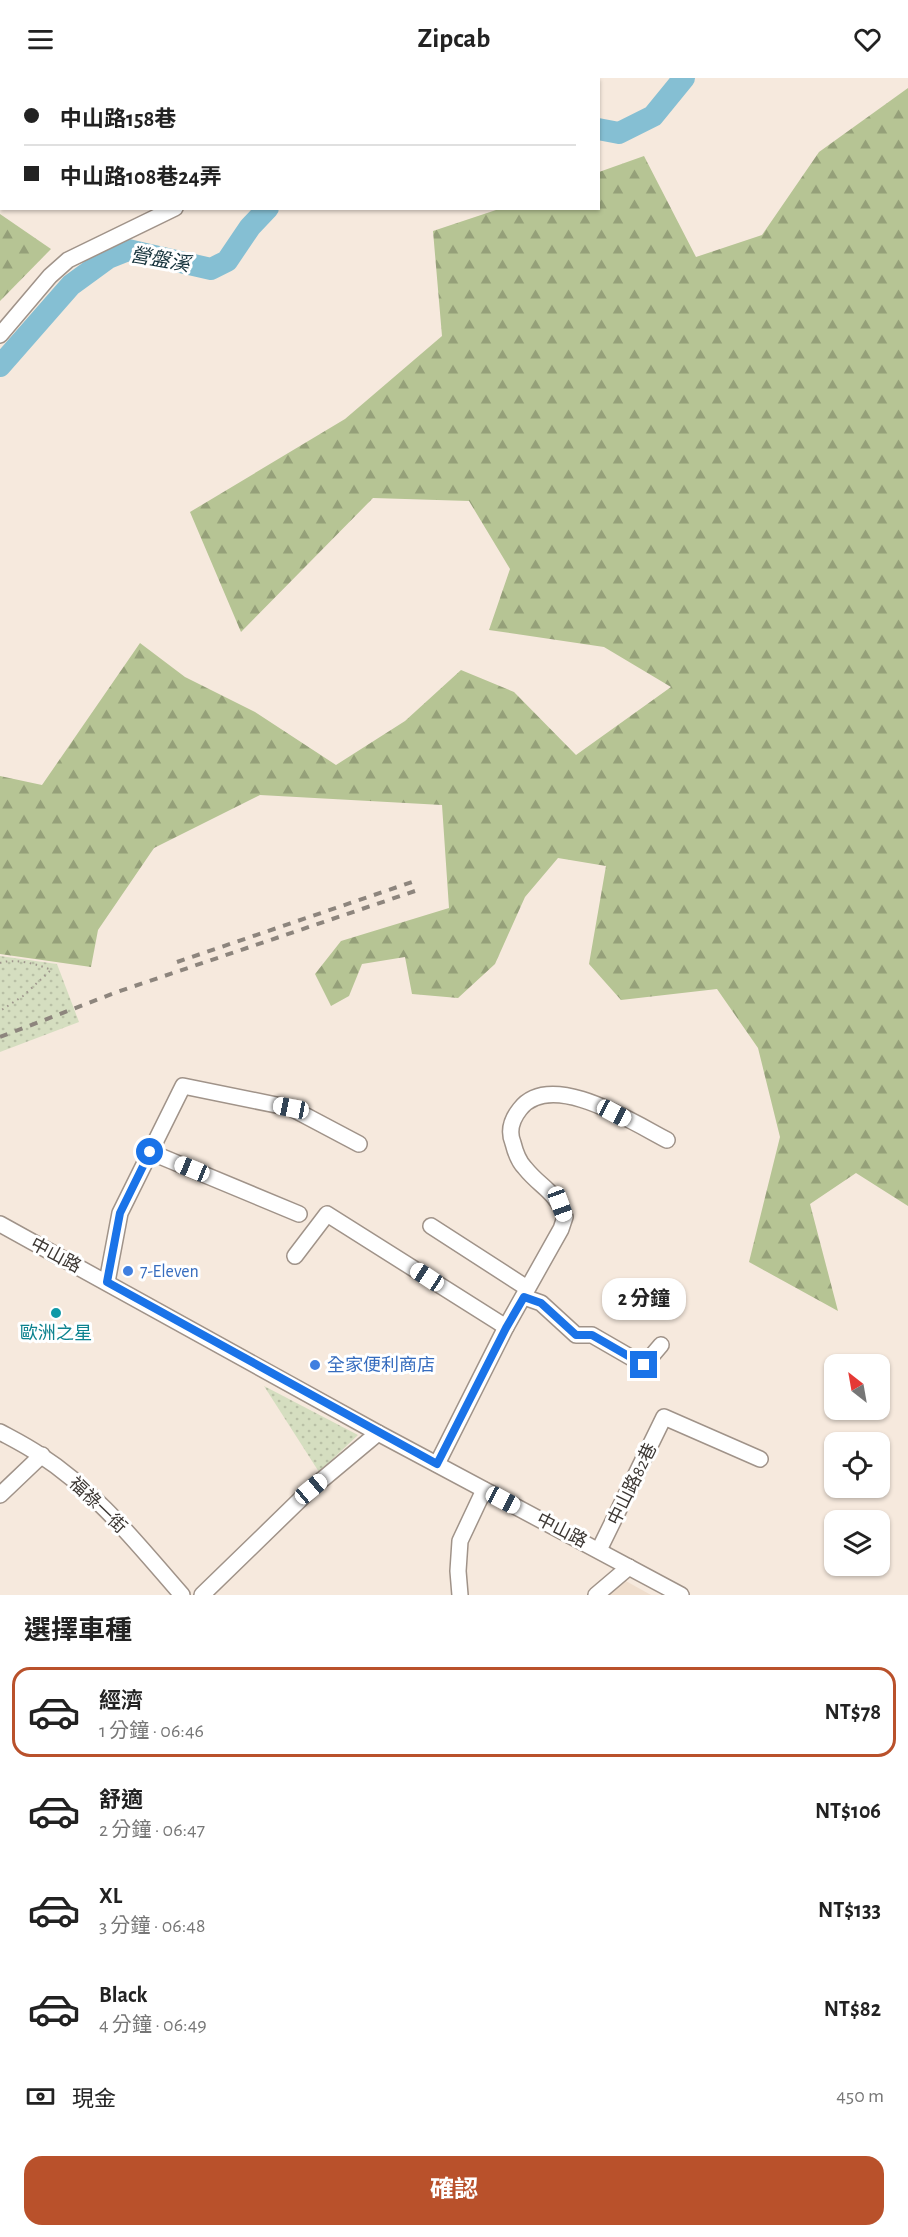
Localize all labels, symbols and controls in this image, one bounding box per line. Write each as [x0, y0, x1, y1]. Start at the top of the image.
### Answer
icon: menu [24, 23, 57, 56]
icon: heart [851, 23, 884, 56]
text: Zipcab [418, 25, 490, 52]
text: 中山路158巷 [60, 108, 176, 130]
text: 中山路108巷24弄 [60, 166, 222, 188]
water label: 營盤溪 [129, 244, 194, 276]
car [272, 1096, 310, 1120]
car [594, 1097, 634, 1129]
route start [136, 1138, 163, 1165]
car [172, 1154, 212, 1184]
car [545, 1184, 575, 1224]
street label: 中山路 [27, 1233, 85, 1277]
car [407, 1260, 447, 1294]
place label: 7-Eleven [140, 1263, 199, 1281]
marker: 7-Eleven [121, 1264, 135, 1278]
callout: 2 分鐘 [602, 1278, 686, 1320]
text: 2 分鐘 [618, 1289, 670, 1309]
marker: 歐洲之星 [49, 1306, 63, 1320]
place label: 歐洲之星 [20, 1323, 92, 1343]
route end [630, 1351, 657, 1378]
north arrow [824, 1354, 890, 1420]
map controls [824, 1354, 890, 1576]
place label: 全家便利商店 [327, 1355, 435, 1375]
marker: 全家便利商店 [308, 1358, 322, 1372]
button: locate [824, 1432, 890, 1498]
street label: 中山路82巷 [604, 1440, 660, 1528]
car [291, 1471, 331, 1507]
street label: 福祿一街 [65, 1473, 131, 1537]
car [483, 1484, 523, 1516]
street label: 中山路 [533, 1509, 591, 1551]
button: layers [824, 1510, 890, 1576]
text: 選擇車種 [24, 1617, 132, 1644]
icon: car [27, 1685, 81, 1739]
text: 經濟 [99, 1690, 143, 1712]
text: NT$78 [825, 1701, 881, 1723]
text: 1 分鐘 · 06:46 [99, 1721, 204, 1741]
icon: car [27, 1784, 81, 1838]
text: 舒適 [99, 1789, 143, 1811]
text: NT$106 [815, 1800, 881, 1822]
text: 2 分鐘 · 06:47 [99, 1820, 205, 1840]
icon: car [27, 1883, 81, 1937]
text: XL [99, 1885, 122, 1907]
text: NT$133 [818, 1899, 881, 1921]
text: 3 分鐘 · 06:48 [99, 1916, 205, 1936]
icon: car [27, 1982, 81, 2036]
text: Black [99, 1984, 147, 2006]
text: NT$82 [824, 1998, 881, 2020]
text: 4 分鐘 · 06:49 [99, 2015, 207, 2035]
icon: cash [24, 2080, 57, 2113]
text: 450 m [836, 2086, 884, 2106]
text: 現金 [72, 2088, 116, 2110]
button: 確認 [24, 2156, 884, 2225]

